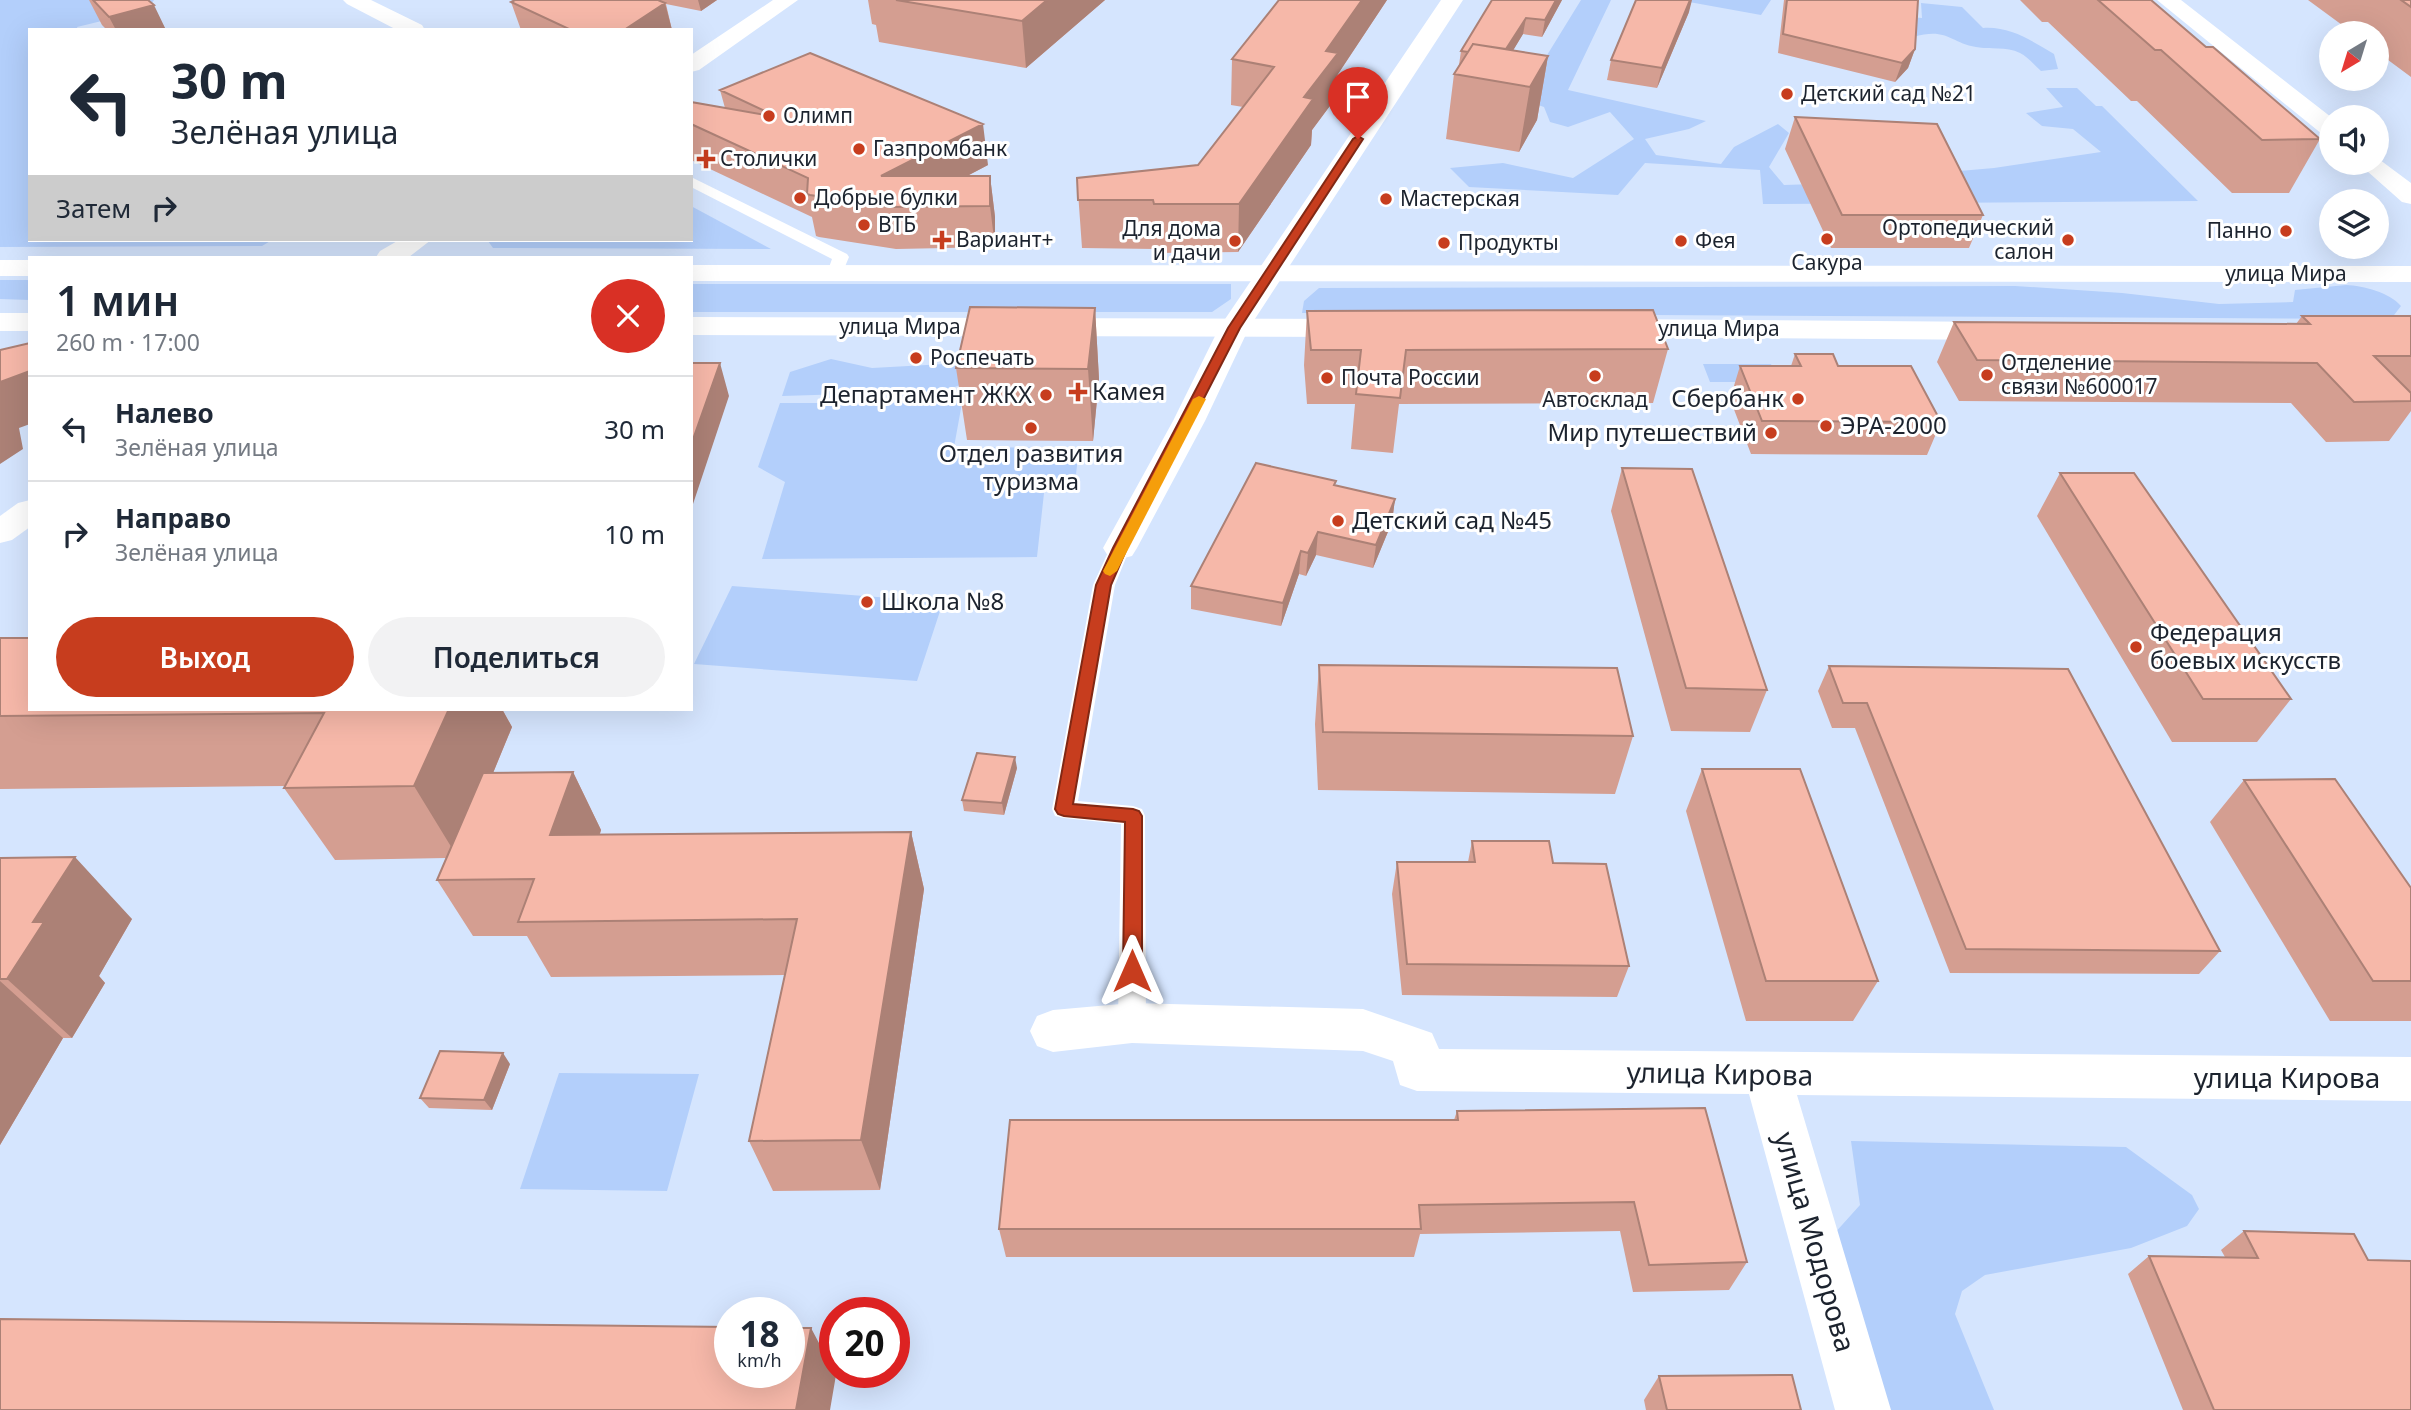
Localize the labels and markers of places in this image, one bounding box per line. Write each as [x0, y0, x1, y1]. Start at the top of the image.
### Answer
pin [1328, 67, 1388, 139]
place label: Детский сад №21 [1801, 79, 1976, 107]
marker: Детский сад №21 [1779, 86, 1795, 102]
place label: Олимп [783, 101, 853, 129]
marker: Олимп [761, 108, 777, 124]
place label: Газпромбанк [873, 134, 1007, 162]
marker: Газпромбанк [851, 141, 867, 157]
place label: Столички [720, 144, 817, 172]
marker: Столички [698, 151, 714, 167]
place label: Добрые булки [814, 183, 958, 211]
place label: Мастерская [1400, 184, 1520, 212]
marker: Добрые булки [792, 190, 808, 206]
marker: Мастерская [1378, 191, 1394, 207]
place label: ВТБ [878, 210, 916, 238]
place label: Ортопедический салон [1882, 213, 2054, 265]
place label: Для дома и дачи [1122, 214, 1221, 266]
place label: Панно [2207, 216, 2272, 244]
marker: ВТБ [856, 217, 872, 233]
marker: Панно [2278, 223, 2294, 239]
place label: Вариант+ [956, 225, 1053, 253]
place label: Фея [1695, 226, 1736, 254]
place label: Продукты [1458, 228, 1559, 256]
marker: Сакура [1819, 231, 1835, 247]
marker: Вариант+ [934, 232, 950, 248]
marker: Ортопедический салон [2060, 232, 2076, 248]
marker: Для дома и дачи [1227, 233, 1243, 249]
marker: Фея [1673, 233, 1689, 249]
marker: Продукты [1436, 235, 1452, 251]
place label: Сакура [1791, 248, 1863, 276]
place label: Роспечать [930, 343, 1034, 371]
place label: Отделение связи №600017 [2001, 348, 2158, 400]
marker: Роспечать [908, 350, 924, 366]
place label: Почта России [1341, 363, 1479, 391]
marker: Отделение связи №600017 [1979, 367, 1995, 383]
marker: Автосклад [1587, 368, 1603, 384]
marker: Почта России [1319, 370, 1335, 386]
place label: Камея [1092, 374, 1165, 407]
place label: Департамент ЖКХ [820, 377, 1032, 410]
place label: Сбербанк [1671, 381, 1784, 414]
marker: Камея [1070, 384, 1086, 400]
place label: Автосклад [1542, 385, 1648, 413]
marker: Департамент ЖКХ [1038, 387, 1054, 403]
marker: Сбербанк [1790, 391, 1806, 407]
place label: ЭРА-2000 [1840, 408, 1947, 441]
place label: Мир путешествий [1548, 415, 1757, 448]
marker: ЭРА-2000 [1818, 418, 1834, 434]
marker: Отдел развития туризма [1023, 420, 1039, 436]
marker: Мир путешествий [1763, 425, 1779, 441]
place label: Отдел развития туризма [939, 436, 1123, 497]
place label: Детский сад №45 [1352, 503, 1552, 536]
marker: Детский сад №45 [1330, 513, 1346, 529]
place label: Школа №8 [881, 584, 1004, 617]
marker: Школа №8 [859, 594, 875, 610]
place label: Федерация боевых искусств [2150, 615, 2341, 676]
marker: Федерация боевых искусств [2128, 639, 2144, 655]

